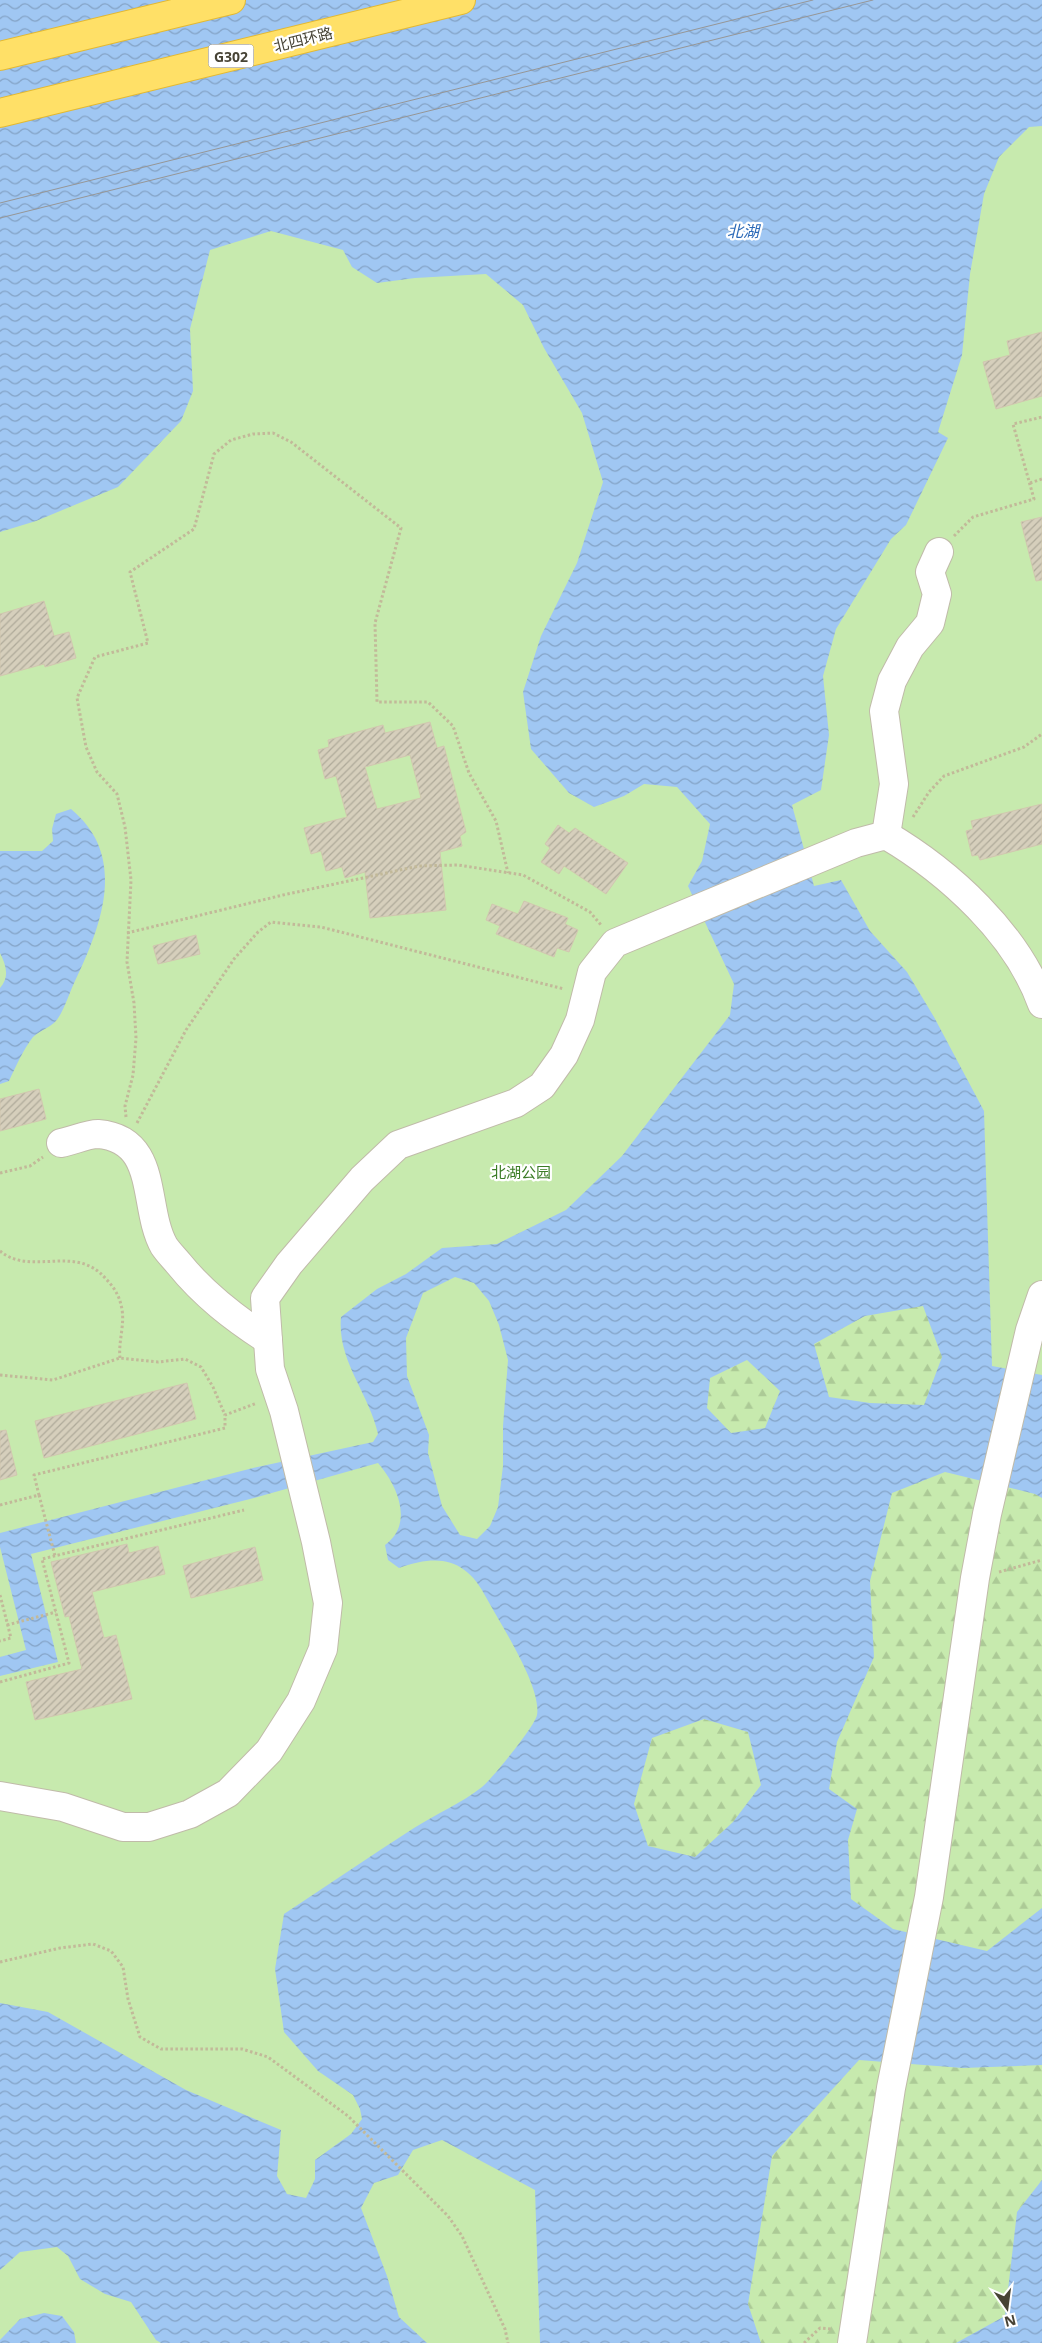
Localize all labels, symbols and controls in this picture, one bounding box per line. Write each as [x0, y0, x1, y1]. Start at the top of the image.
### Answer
street label: 北四环路 [271, 22, 335, 56]
road number: G302 [208, 44, 254, 68]
water label: 北湖 [727, 220, 762, 242]
park label: 北湖公园 [491, 1162, 551, 1182]
north arrow [982, 2283, 1032, 2333]
text: N [1002, 2311, 1018, 2332]

